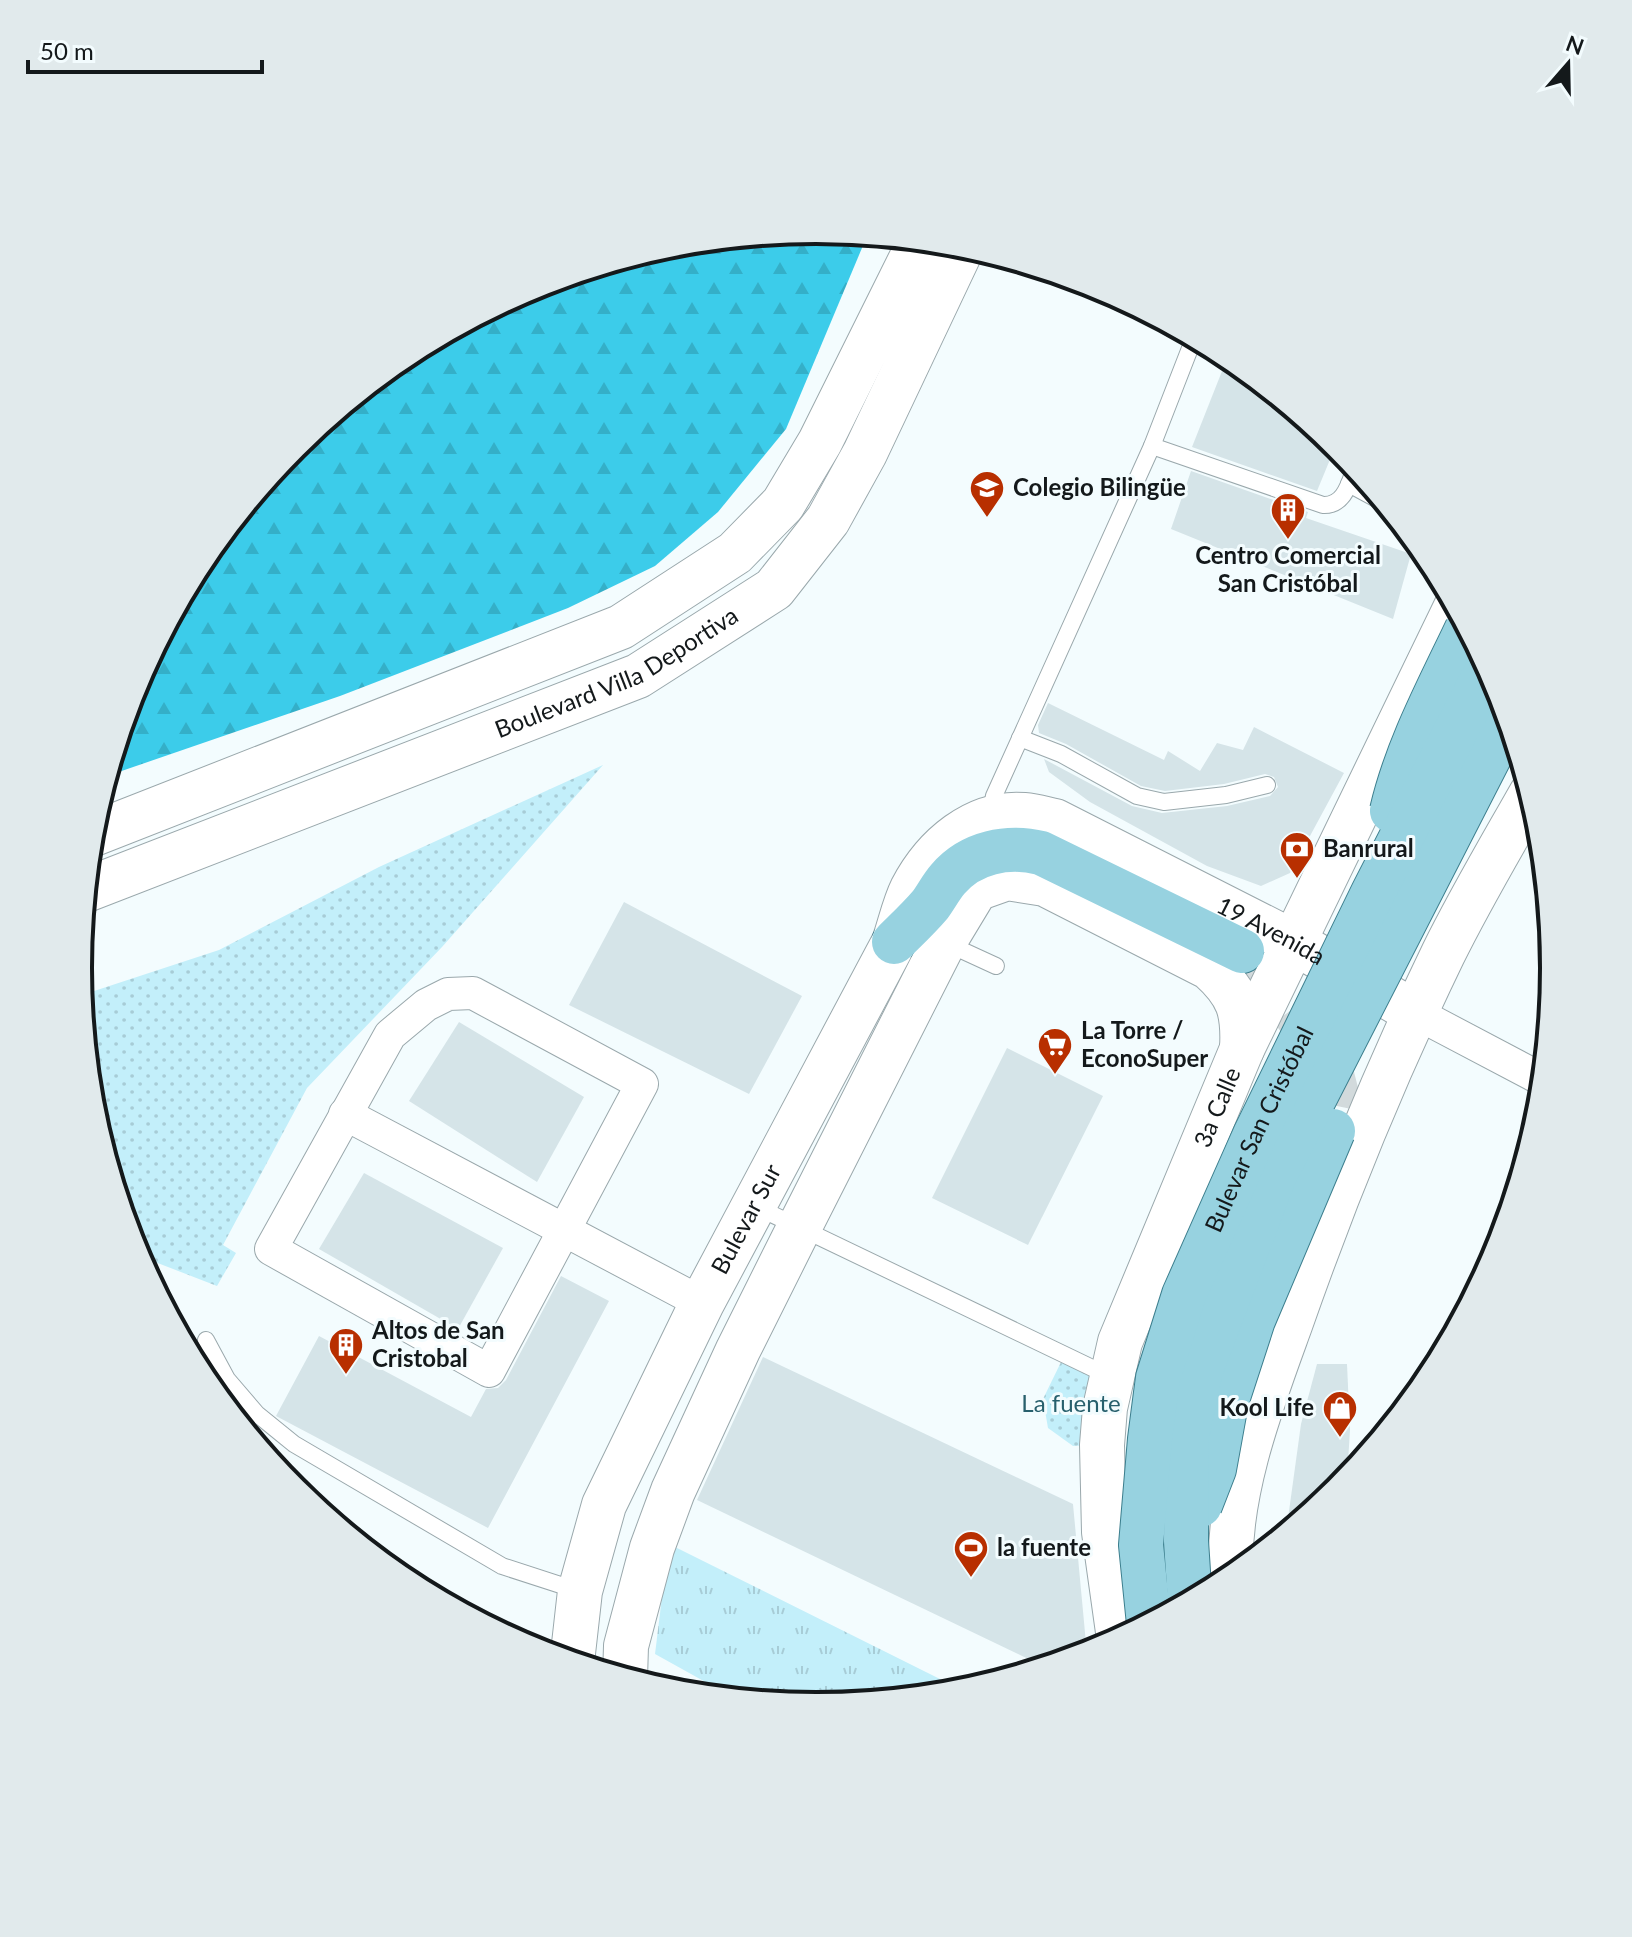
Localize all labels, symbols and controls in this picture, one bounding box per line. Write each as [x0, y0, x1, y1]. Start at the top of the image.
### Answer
scale bar [28, 24, 262, 74]
north arrow [1528, 24, 1608, 104]
text: N [1562, 29, 1588, 60]
text: 50 m [40, 36, 94, 65]
school or university icon: Colegio Bilingüe [968, 469, 1006, 519]
place label: Colegio Bilingüe [1013, 472, 1186, 501]
building icon: Centro Comercial San Cristóbal [1269, 491, 1307, 541]
place label: Centro Comercial San Cristóbal [1195, 540, 1381, 597]
street label: Boulevard Villa Deportiva [490, 600, 743, 743]
bank icon: Banrural [1278, 830, 1316, 880]
place label: Banrural [1323, 833, 1414, 862]
street label: 19 Avenida [1212, 890, 1331, 970]
place label: La Torre / EconoSuper [1081, 1015, 1208, 1072]
street label: Bulevar San Cristóbal [1198, 1021, 1319, 1236]
supermarket icon: La Torre / EconoSuper [1036, 1026, 1074, 1076]
street label: 3a Calle [1187, 1062, 1246, 1151]
street label: Bulevar Sur [704, 1159, 786, 1278]
place label: Altos de San Cristobal [371, 1315, 505, 1372]
building icon: Altos de San Cristobal [327, 1326, 365, 1376]
park label: La fuente [1021, 1388, 1121, 1417]
shop icon: Kool Life [1321, 1389, 1359, 1439]
place label: Kool Life [1219, 1392, 1314, 1421]
sports icon: la fuente [952, 1529, 990, 1579]
place label: la fuente [997, 1532, 1091, 1561]

